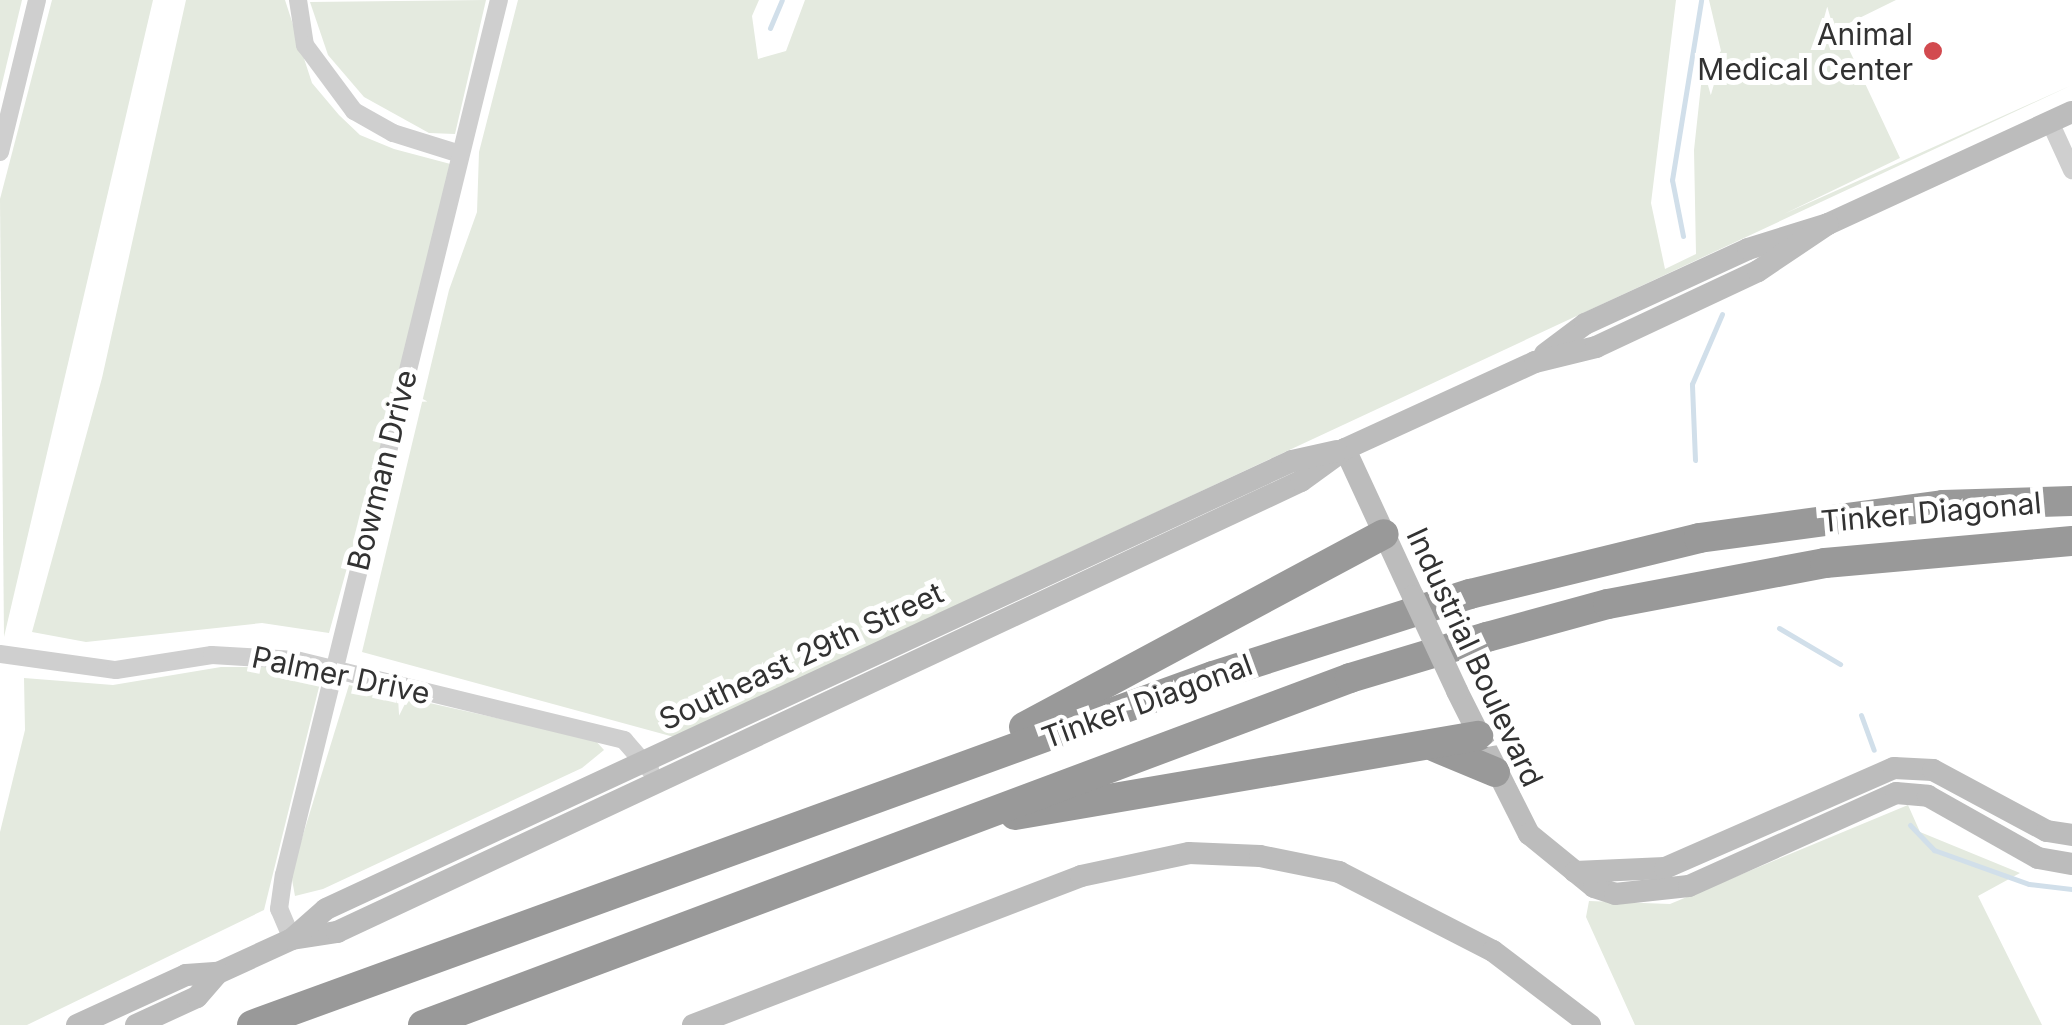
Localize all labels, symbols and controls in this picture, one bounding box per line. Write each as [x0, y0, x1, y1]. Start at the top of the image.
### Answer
place label: Animal Medical Center [1697, 16, 1913, 86]
marker: Animal Medical Center [1922, 40, 1944, 62]
street label: Bowman Drive [340, 366, 424, 574]
street label: Tinker Diagonal [1819, 484, 2043, 540]
street label: Industrial Boulevard [1399, 522, 1551, 792]
street label: Southeast 29th Street [653, 574, 949, 738]
street label: Palmer Drive [249, 639, 433, 711]
street label: Tinker Diagonal [1037, 646, 1257, 756]

